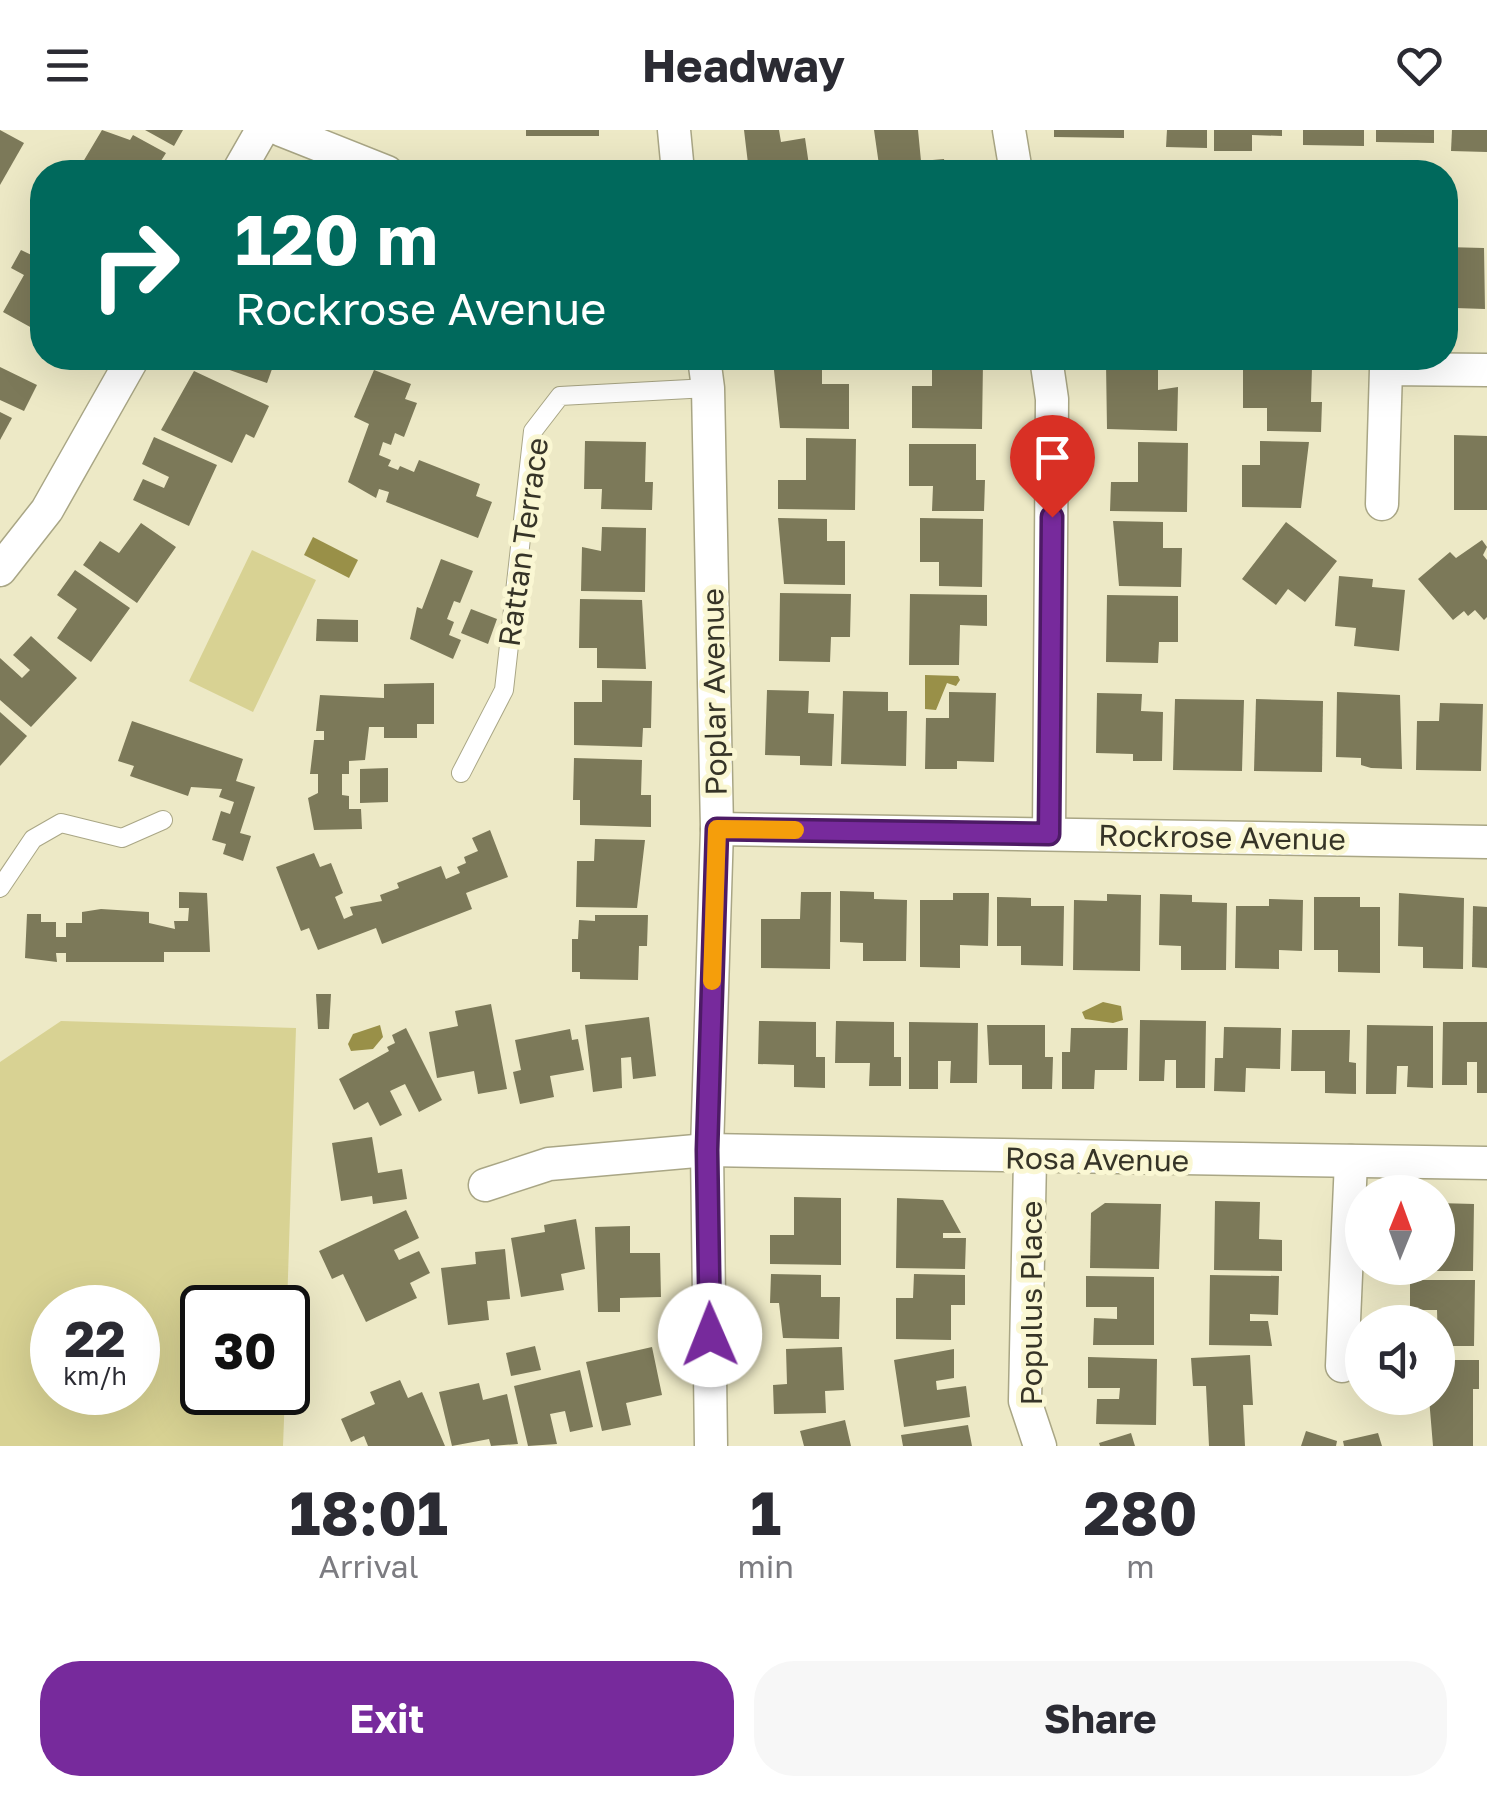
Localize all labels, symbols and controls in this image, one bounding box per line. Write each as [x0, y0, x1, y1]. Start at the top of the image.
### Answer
icon: menu [40, 38, 95, 93]
text: Headway [642, 38, 845, 92]
icon: heart [1392, 38, 1447, 93]
text: 120 m [235, 196, 438, 280]
icon: right [70, 200, 200, 330]
text: Rockrose Avenue [235, 281, 606, 335]
pin [1010, 415, 1095, 518]
icon: arrive [1025, 430, 1080, 485]
street label: Rattan Terrace [491, 435, 555, 649]
street label: Poplar Avenue [694, 588, 734, 796]
street label: Rockrose Avenue [1098, 817, 1346, 857]
street label: Rosa Avenue [1005, 1139, 1189, 1179]
north arrow [1345, 1175, 1455, 1285]
map controls [1345, 1175, 1455, 1415]
street label: Populus Place [1013, 1200, 1049, 1406]
position arrow [658, 1283, 762, 1387]
speed limit sign: 30 [180, 1285, 310, 1415]
button: sound [1345, 1305, 1455, 1415]
text: 22 [64, 1308, 125, 1368]
text: km/h [63, 1360, 127, 1391]
text: 18:01 [290, 1476, 448, 1548]
text: 1 [750, 1476, 781, 1548]
text: 280 [1083, 1476, 1197, 1548]
text: Arrival [319, 1547, 419, 1585]
text: min [737, 1547, 794, 1585]
text: m [1126, 1547, 1155, 1585]
button: Exit [40, 1661, 734, 1776]
button: Share [754, 1661, 1447, 1776]

